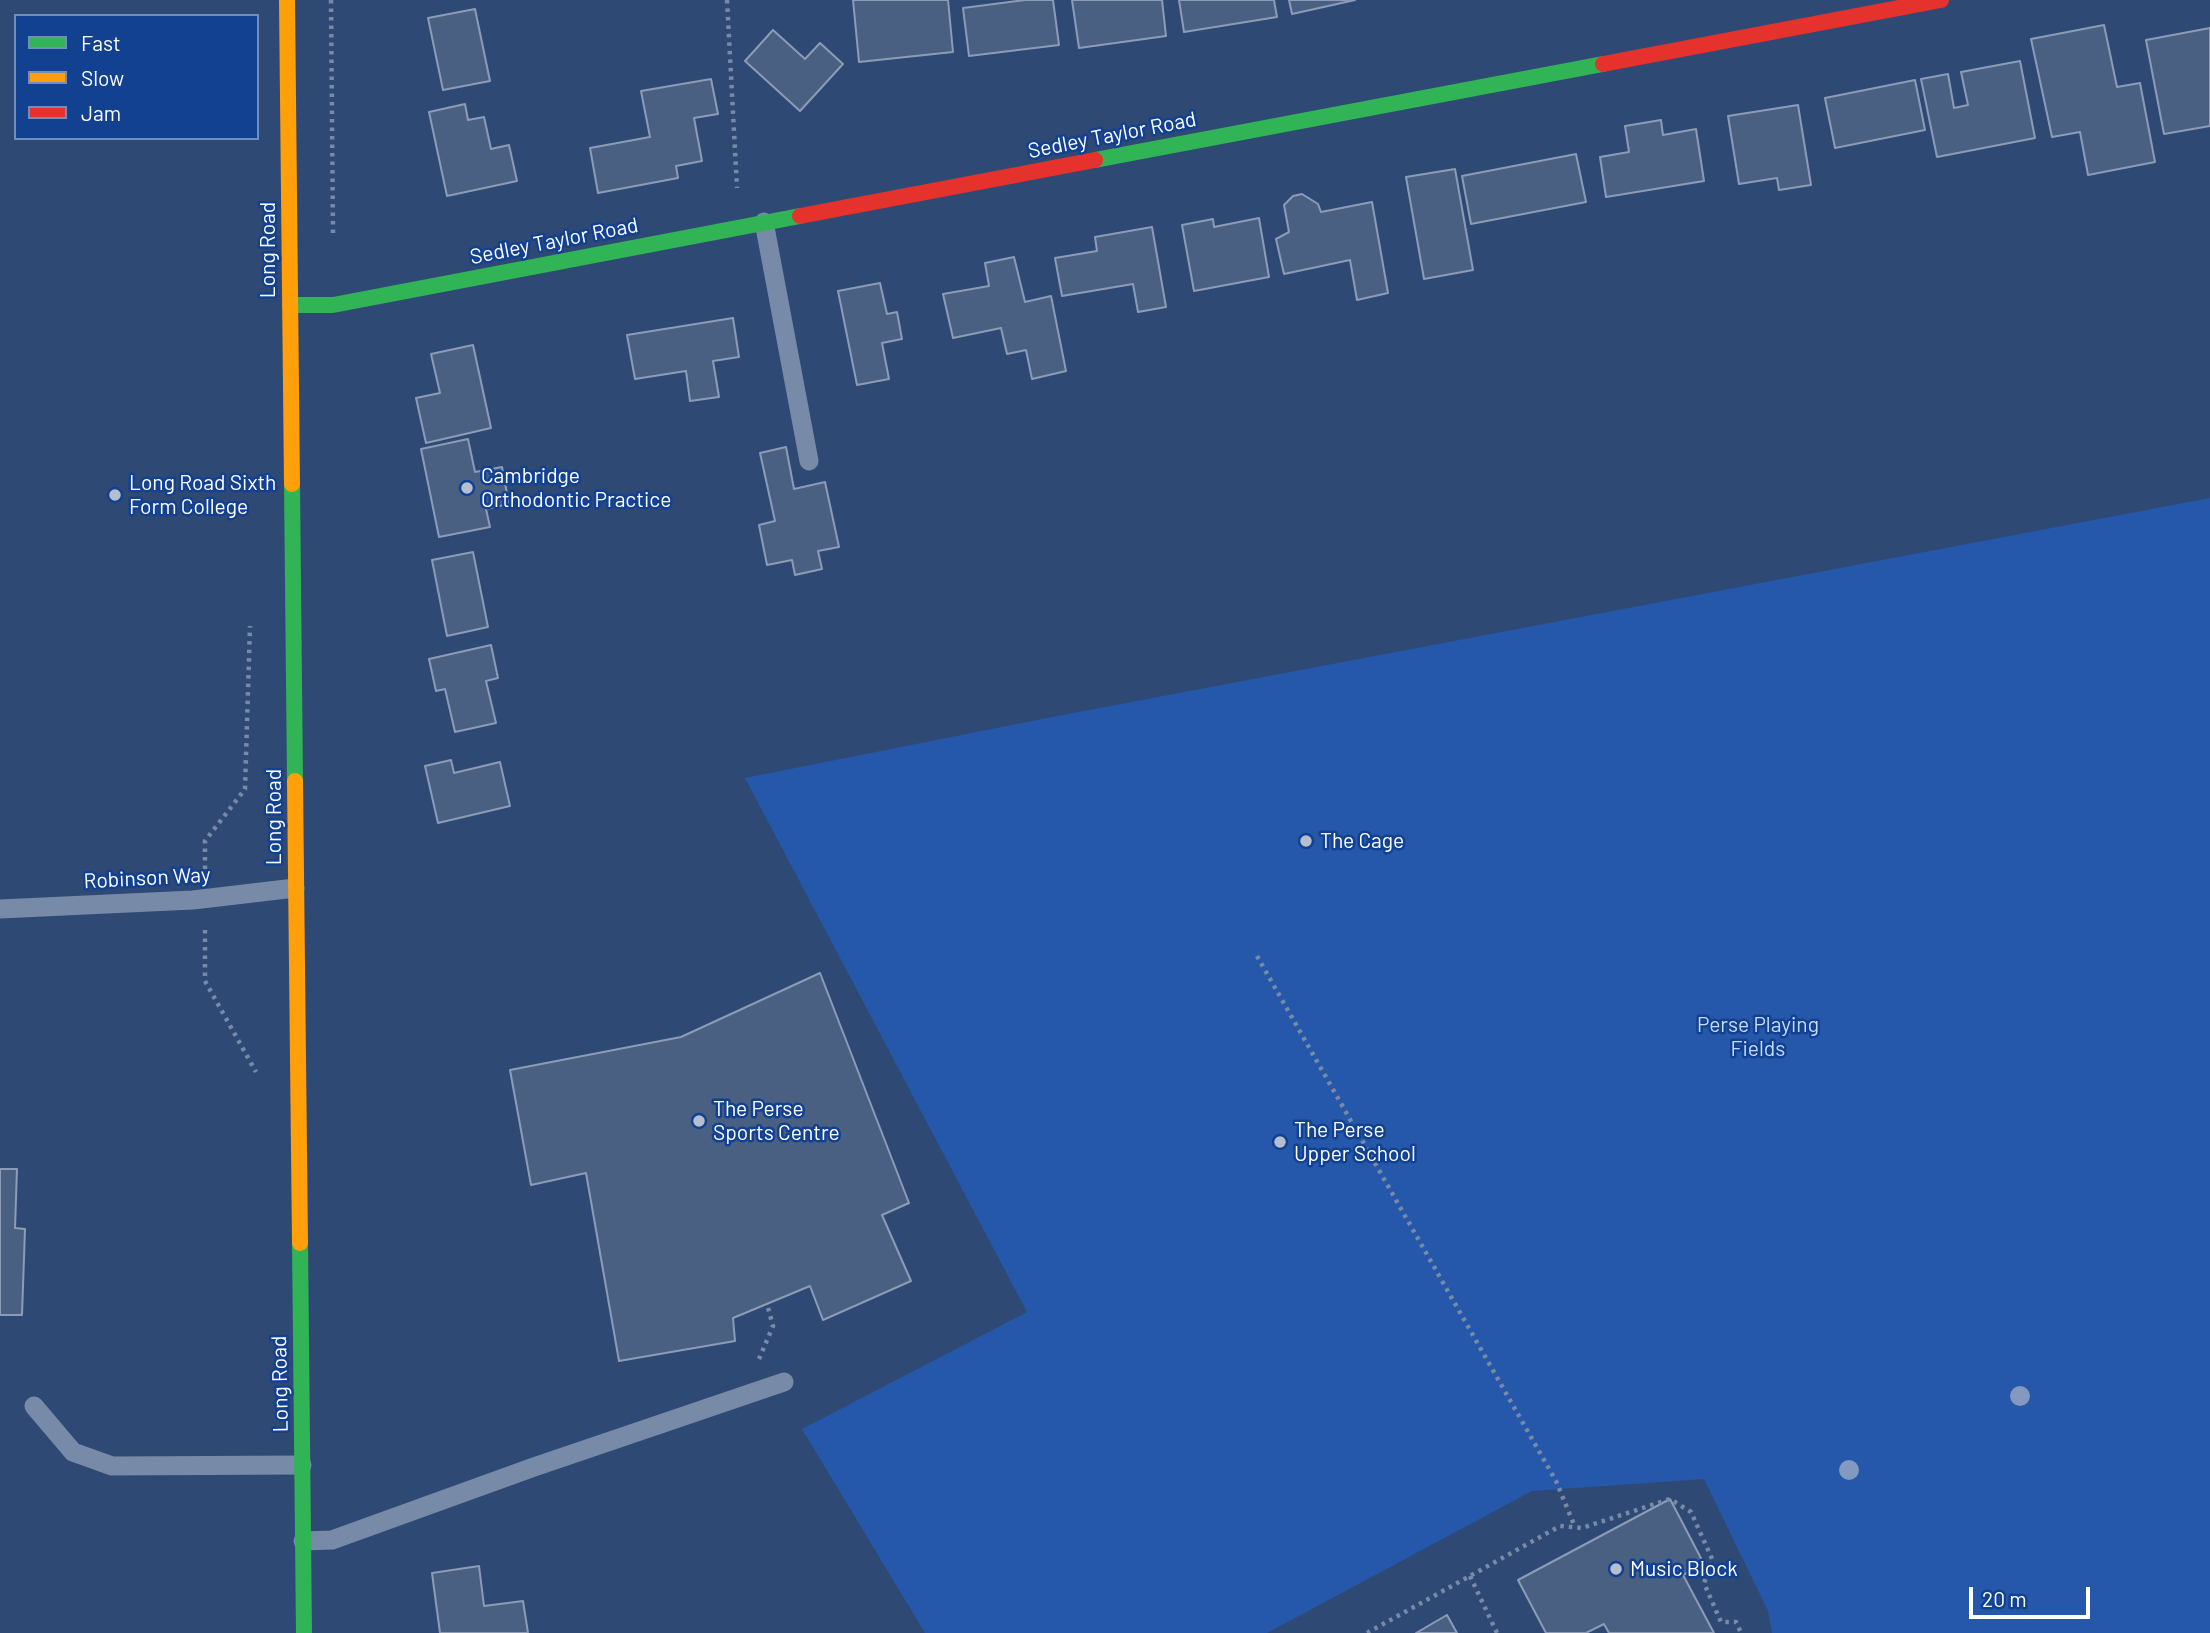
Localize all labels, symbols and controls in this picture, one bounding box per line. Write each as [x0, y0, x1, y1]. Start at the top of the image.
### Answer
legend [14, 14, 259, 140]
text: Fast [81, 30, 121, 55]
text: Slow [81, 65, 124, 90]
text: Jam [81, 100, 121, 125]
street label: Sedley Taylor Road [1026, 106, 1198, 164]
street label: Long Road [255, 202, 281, 298]
street label: Sedley Taylor Road [468, 212, 640, 270]
place label: Cambridge Orthodontic Practice [481, 463, 671, 513]
place label: Long Road Sixth Form College [129, 470, 276, 520]
marker: Cambridge Orthodontic Practice [459, 480, 475, 496]
marker: Long Road Sixth Form College [107, 487, 123, 503]
street label: Long Road [261, 769, 287, 865]
place label: The Cage [1320, 828, 1404, 854]
marker: The Cage [1298, 833, 1314, 849]
street label: Robinson Way [83, 862, 211, 894]
park label: Perse Playing Fields [1697, 1012, 1819, 1062]
place label: The Perse Sports Centre [713, 1096, 840, 1146]
marker: The Perse Sports Centre [691, 1113, 707, 1129]
place label: The Perse Upper School [1294, 1117, 1416, 1167]
marker: The Perse Upper School [1272, 1134, 1288, 1150]
street label: Long Road [267, 1336, 293, 1432]
place label: Music Block [1630, 1556, 1738, 1582]
marker: Music Block [1608, 1561, 1624, 1577]
scale bar [1972, 1574, 2093, 1618]
text: 20 m [1982, 1586, 2027, 1611]

